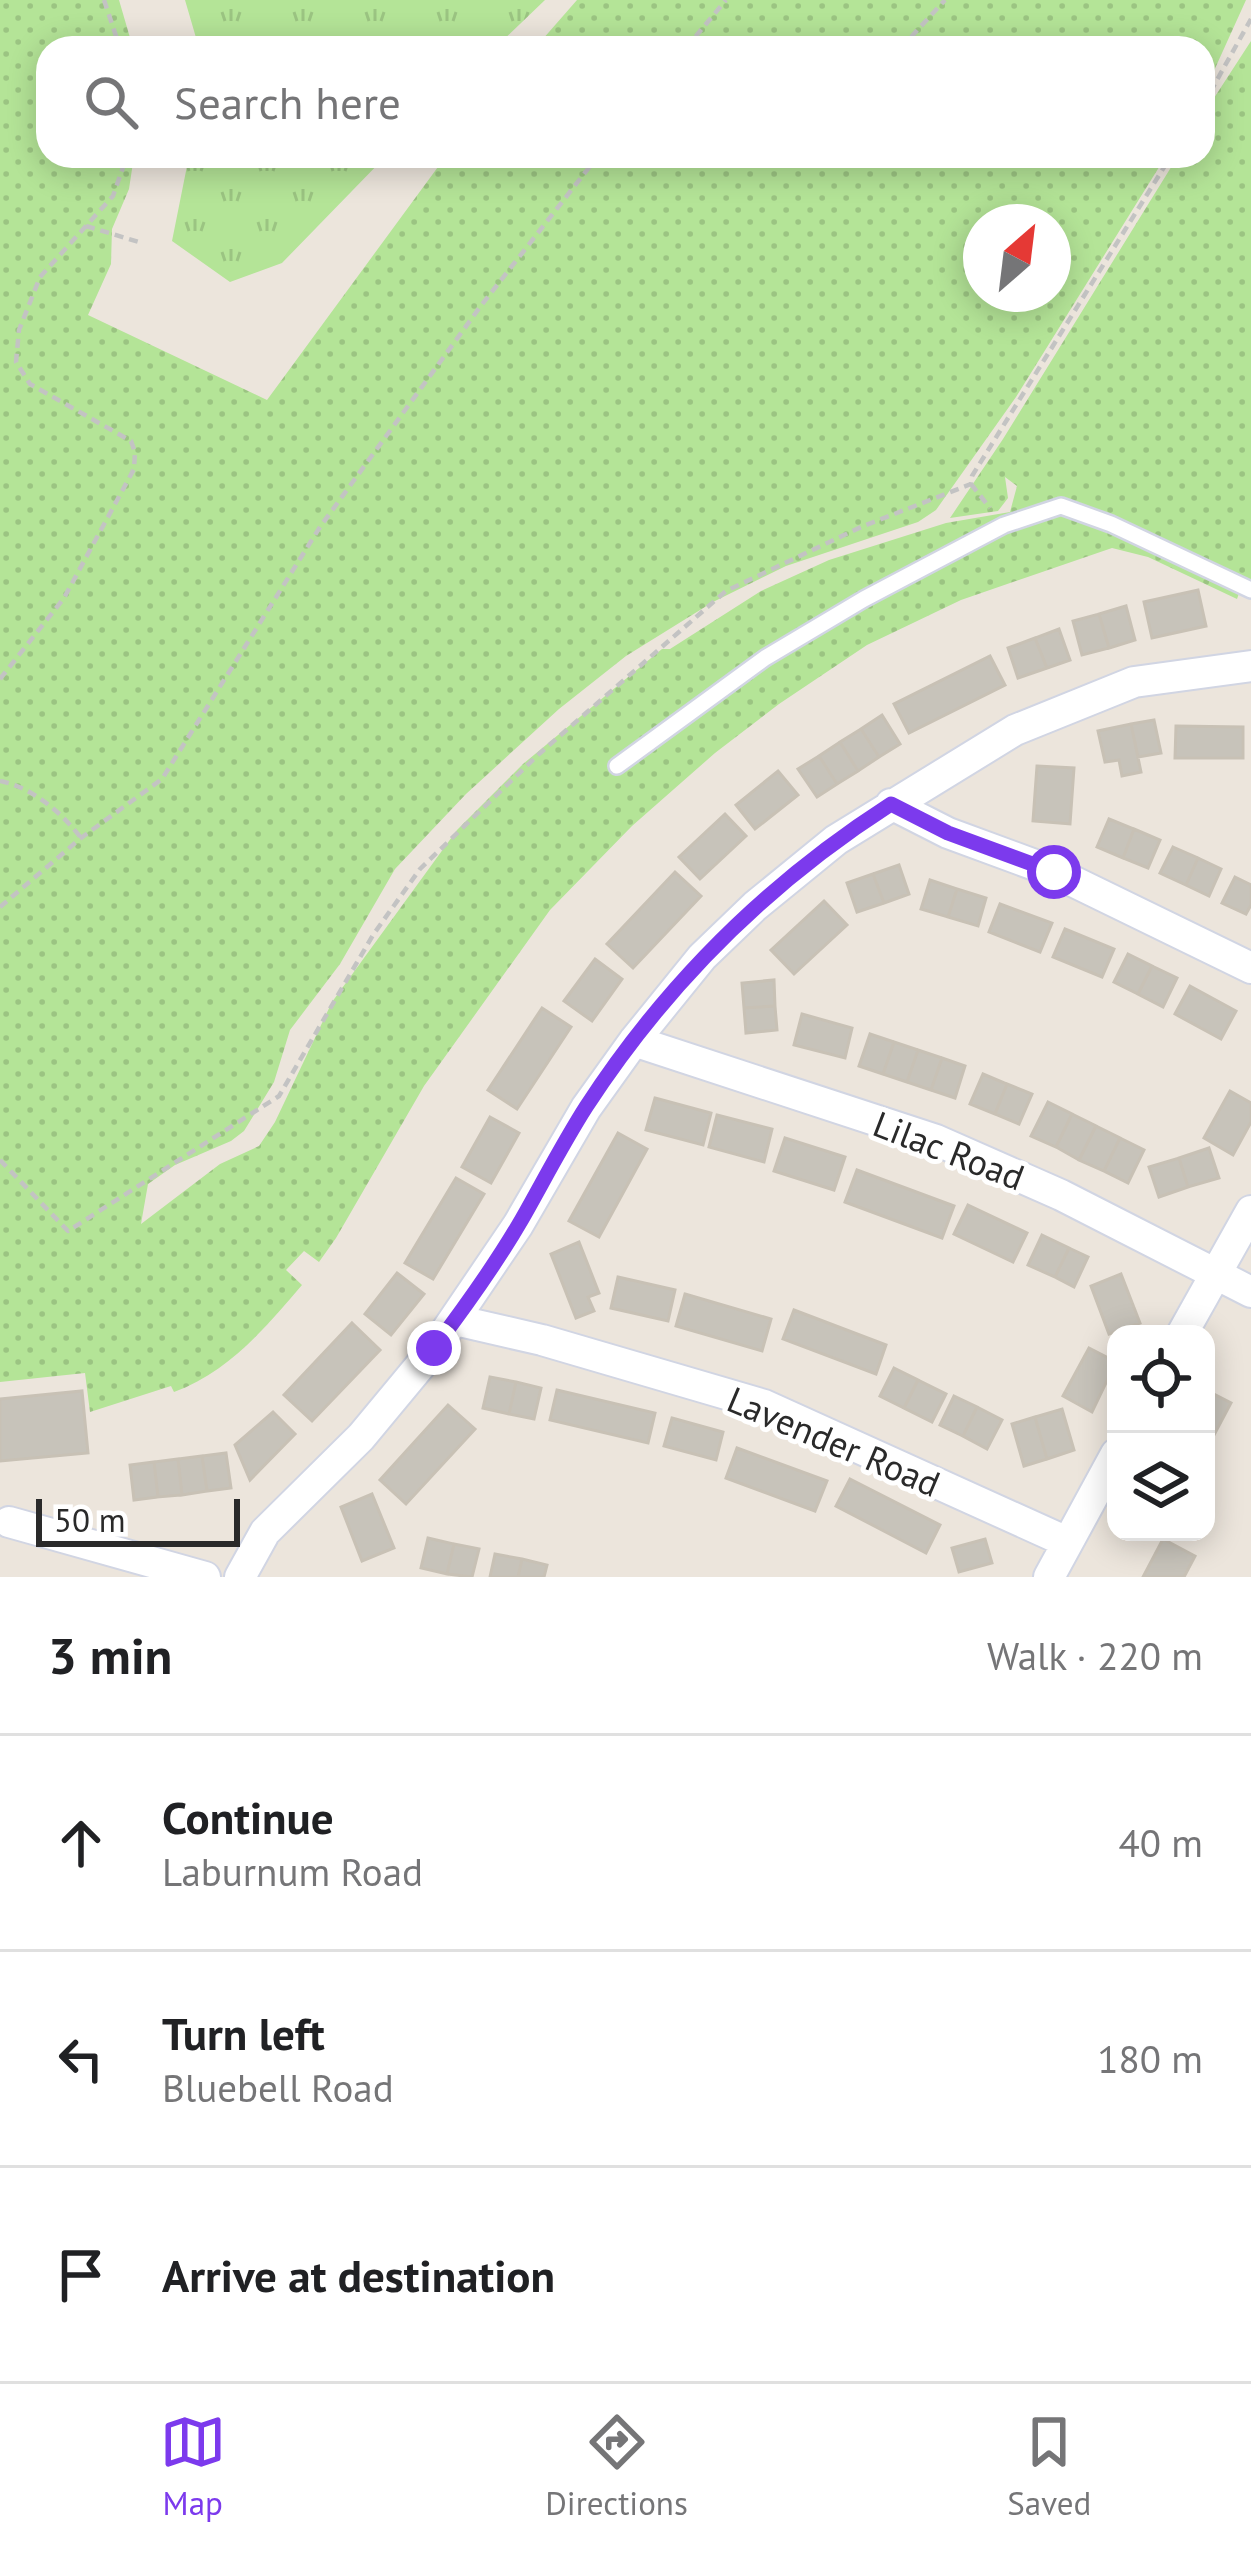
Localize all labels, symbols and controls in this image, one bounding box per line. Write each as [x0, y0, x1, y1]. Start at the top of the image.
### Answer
search box [36, 36, 1215, 168]
icon: search [78, 69, 144, 135]
text: Search here [174, 73, 401, 131]
north arrow [963, 204, 1071, 312]
route start [1027, 845, 1081, 899]
street label: Lilac Road [867, 1100, 1031, 1200]
route end [407, 1321, 461, 1375]
map controls [1107, 1325, 1215, 1541]
button: locate [1107, 1325, 1215, 1433]
street label: Lavender Road [721, 1375, 947, 1507]
button: layers [1107, 1433, 1215, 1541]
scale bar [36, 1493, 240, 1546]
text: 50 m [54, 1498, 126, 1541]
text: 3 min [48, 1622, 172, 1688]
text: Walk · 220 m [987, 1630, 1203, 1681]
text: Continue [162, 1788, 334, 1846]
icon: ahead [48, 1810, 114, 1876]
text: 40 m [1118, 1817, 1203, 1868]
text: Laburnum Road [162, 1846, 423, 1897]
text: Turn left [162, 2004, 325, 2062]
icon: left [48, 2026, 114, 2092]
text: 180 m [1097, 2033, 1203, 2084]
text: Bluebell Road [162, 2062, 394, 2113]
icon: arrive [48, 2242, 114, 2308]
text: Arrive at destination [162, 2246, 555, 2304]
tab: Map [160, 2409, 226, 2524]
tab: Directions [545, 2409, 688, 2524]
tab: Saved [1007, 2409, 1091, 2524]

